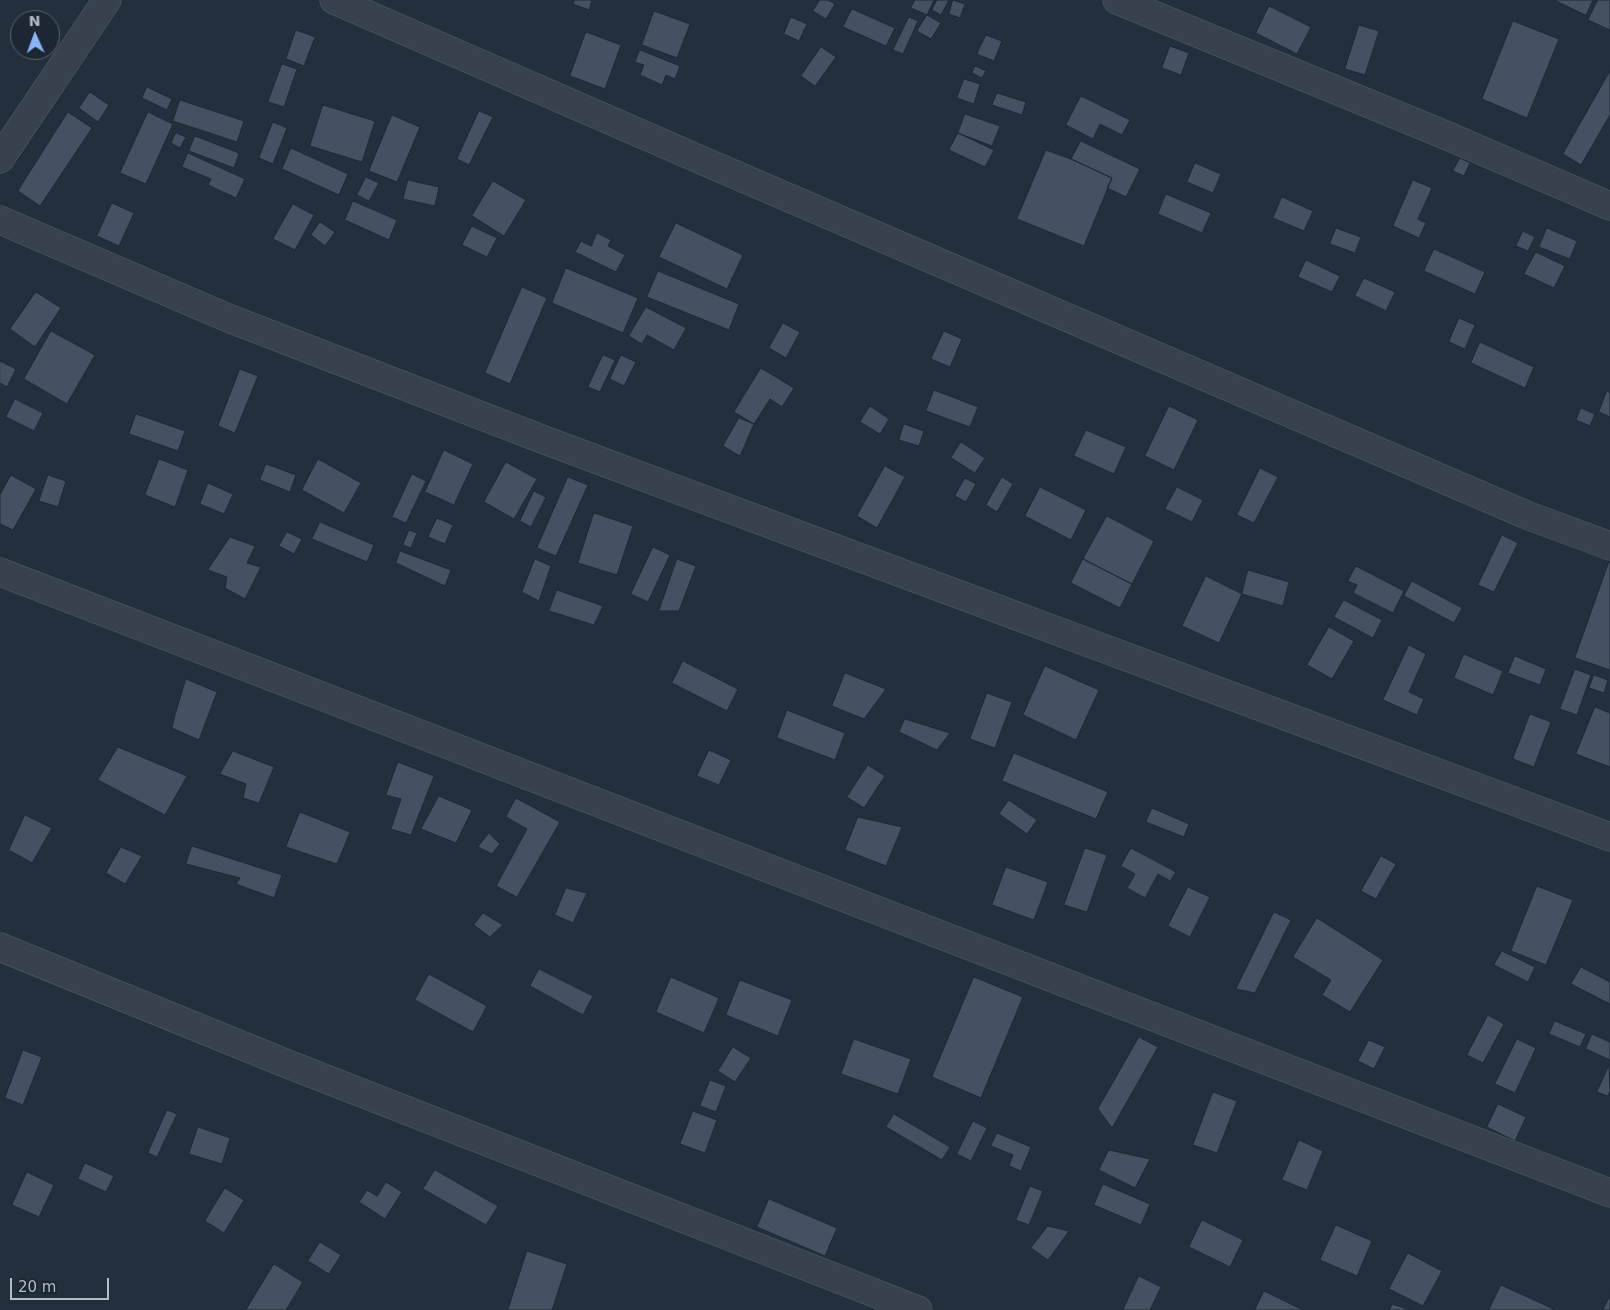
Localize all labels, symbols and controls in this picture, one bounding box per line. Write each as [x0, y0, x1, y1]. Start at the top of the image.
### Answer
north arrow [10, 10, 60, 60]
text: N [28, 13, 41, 29]
scale bar [12, 1268, 111, 1300]
text: 20 m [18, 1278, 56, 1296]

